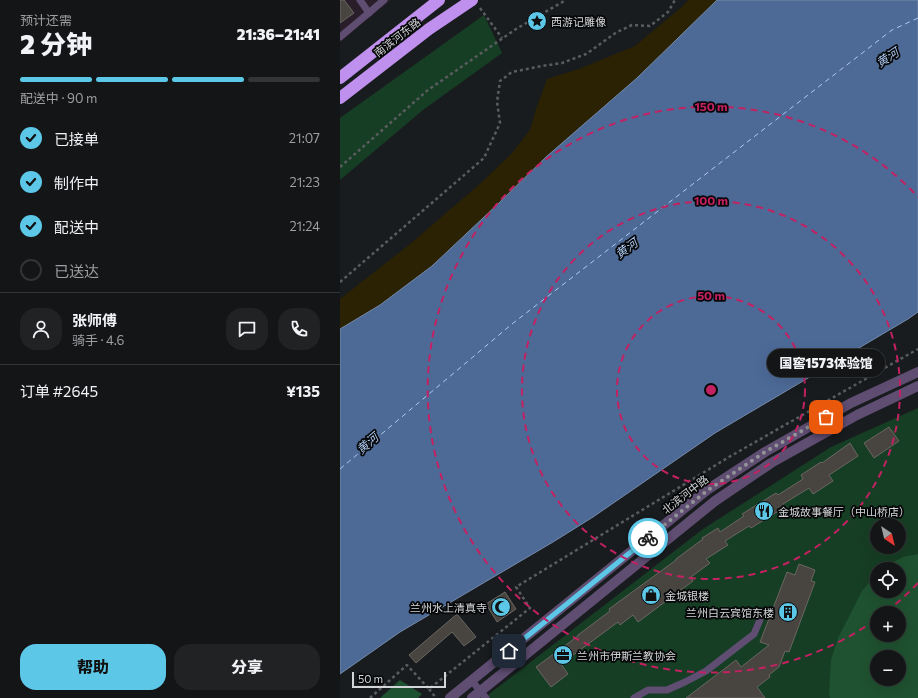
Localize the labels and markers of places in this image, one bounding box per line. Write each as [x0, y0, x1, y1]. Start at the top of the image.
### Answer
place icon: 西游记雕像 [526, 10, 548, 32]
place label: 西游记雕像 [551, 15, 606, 28]
callout: 国窖1573体验馆 [767, 349, 885, 377]
centre of rings [704, 383, 718, 397]
pin [809, 400, 843, 434]
restaurant icon: 金城故事餐厅（中山桥店） [753, 500, 775, 522]
place label: 金城故事餐厅（中山桥店） [778, 505, 910, 518]
shop icon: 金城银楼 [640, 584, 662, 606]
place label: 金城银楼 [665, 589, 709, 602]
mosque icon: 兰州水上清真寺 [490, 596, 512, 618]
place label: 兰州水上清真寺 [410, 601, 487, 614]
building icon: 兰州白云宾馆东楼 [777, 601, 799, 623]
place label: 兰州白云宾馆东楼 [686, 606, 774, 619]
pin [492, 634, 526, 668]
office icon: 兰州市伊斯兰教协会 [552, 644, 574, 666]
place label: 兰州市伊斯兰教协会 [577, 649, 676, 662]

